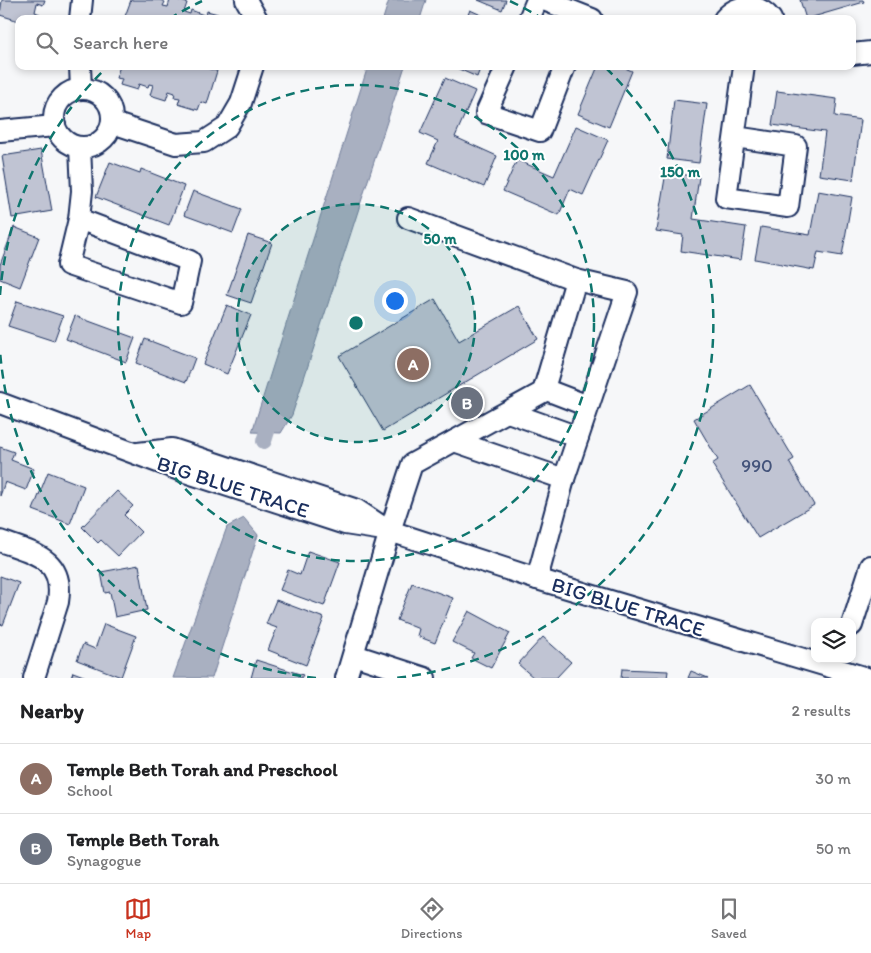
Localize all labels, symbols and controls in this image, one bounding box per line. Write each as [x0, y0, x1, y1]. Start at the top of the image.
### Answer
search box [15, 15, 856, 70]
icon: search [33, 29, 61, 57]
text: Search here [73, 31, 168, 54]
text: 100 m [503, 146, 545, 164]
text: 150 m [660, 163, 700, 181]
text: 50 m [423, 230, 457, 248]
your location [382, 288, 408, 314]
centre of rings [347, 314, 365, 332]
pin: A [397, 345, 429, 383]
pin: B [451, 384, 483, 422]
street label: BIG BLUE TRACE [154, 450, 313, 523]
house number: 990 [741, 454, 773, 477]
street label: BIG BLUE TRACE [549, 571, 708, 642]
map controls [811, 618, 856, 663]
button: layers [811, 618, 856, 663]
text: Nearby [20, 698, 84, 723]
text: 2 results [791, 701, 851, 720]
text: Temple Beth Torah and Preschool [67, 758, 338, 781]
text: A [31, 769, 41, 788]
text: 30 m [815, 769, 851, 788]
text: School [67, 781, 113, 800]
text: Temple Beth Torah [67, 828, 219, 851]
text: B [31, 839, 41, 858]
text: 50 m [816, 839, 851, 858]
text: Synagogue [67, 851, 141, 870]
tab: Map [124, 895, 152, 942]
tab: Directions [401, 895, 462, 942]
tab: Saved [711, 895, 747, 942]

